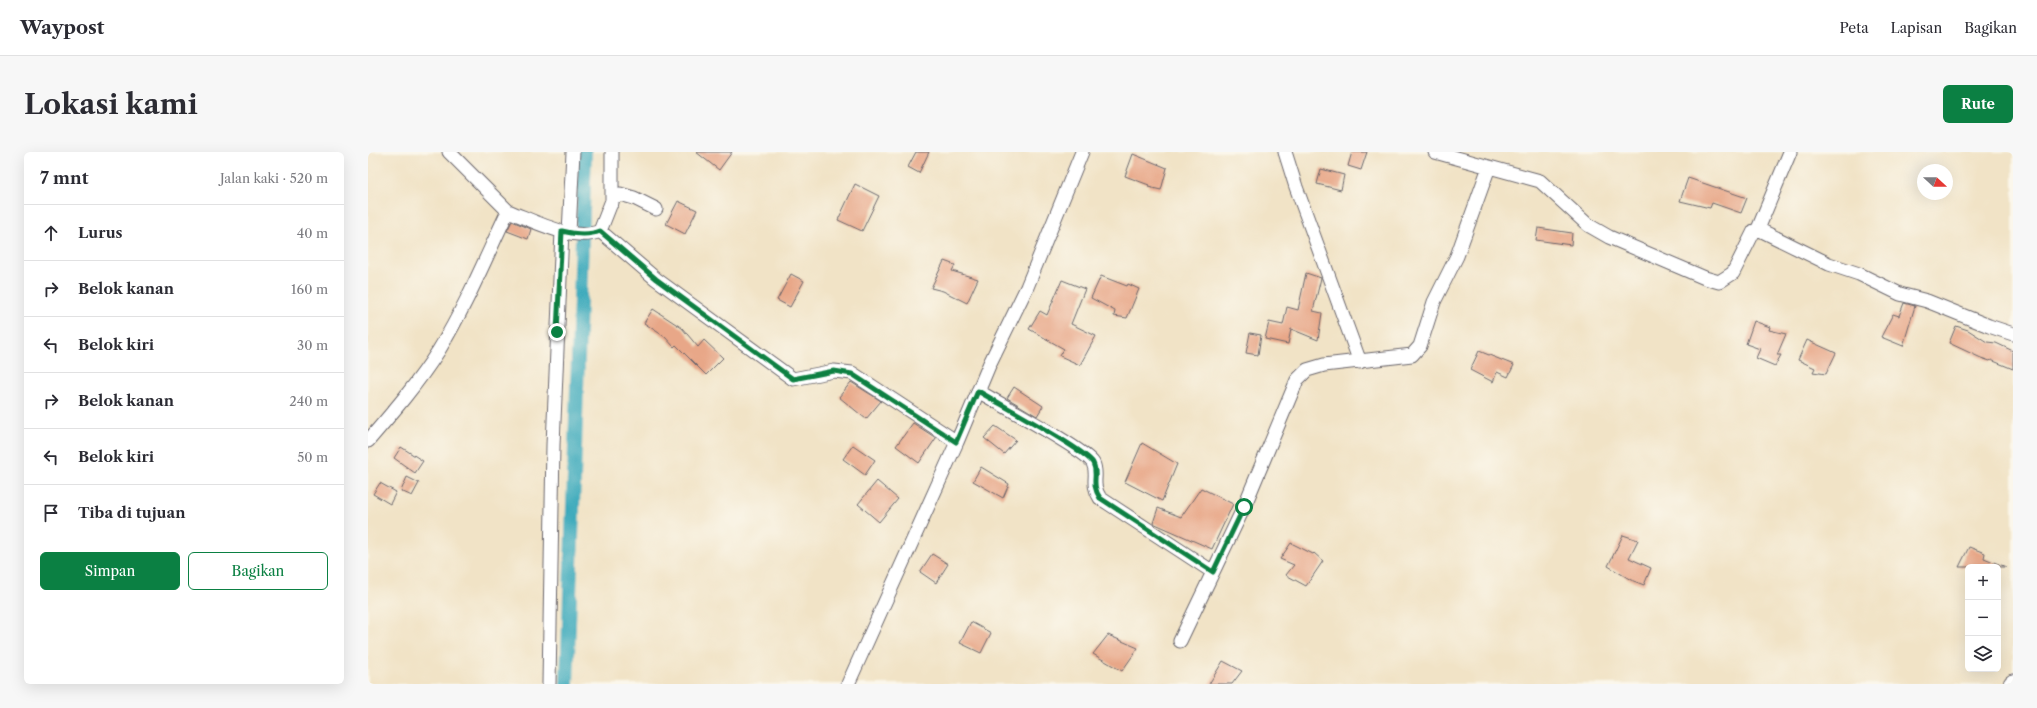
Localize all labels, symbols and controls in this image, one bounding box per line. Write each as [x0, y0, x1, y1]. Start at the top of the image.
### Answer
text: Waypost [20, 16, 104, 39]
text: Peta [1839, 19, 1869, 37]
text: Lapisan [1891, 19, 1942, 37]
text: Bagikan [1964, 19, 2017, 37]
button: Rute [1943, 85, 2013, 123]
text: Lokasi kami [24, 87, 198, 121]
north arrow [1917, 164, 1953, 200]
text: 7 mnt [40, 168, 89, 188]
text: Jalan kaki · 520 m [220, 170, 328, 186]
icon: ahead [40, 222, 62, 244]
text: Lurus [78, 223, 123, 242]
text: 40 m [297, 225, 328, 241]
icon: right [40, 278, 62, 300]
text: Belok kanan [78, 279, 174, 298]
text: 160 m [291, 281, 328, 297]
route end [548, 323, 566, 341]
icon: left [40, 334, 62, 356]
text: Belok kiri [78, 335, 154, 354]
text: 30 m [297, 337, 328, 353]
icon: right [40, 390, 62, 412]
text: Belok kanan [78, 391, 174, 410]
text: 240 m [289, 393, 328, 409]
icon: left [40, 446, 62, 468]
text: Belok kiri [78, 447, 154, 466]
text: 50 m [297, 449, 328, 465]
route start [1235, 498, 1253, 516]
icon: arrive [40, 502, 62, 524]
text: Tiba di tujuan [78, 503, 186, 522]
button: Simpan [40, 552, 180, 590]
button: Bagikan [188, 552, 328, 590]
map controls [1965, 564, 2001, 672]
button: + [1965, 564, 2001, 600]
button: − [1965, 600, 2001, 636]
button: layers [1965, 636, 2001, 672]

